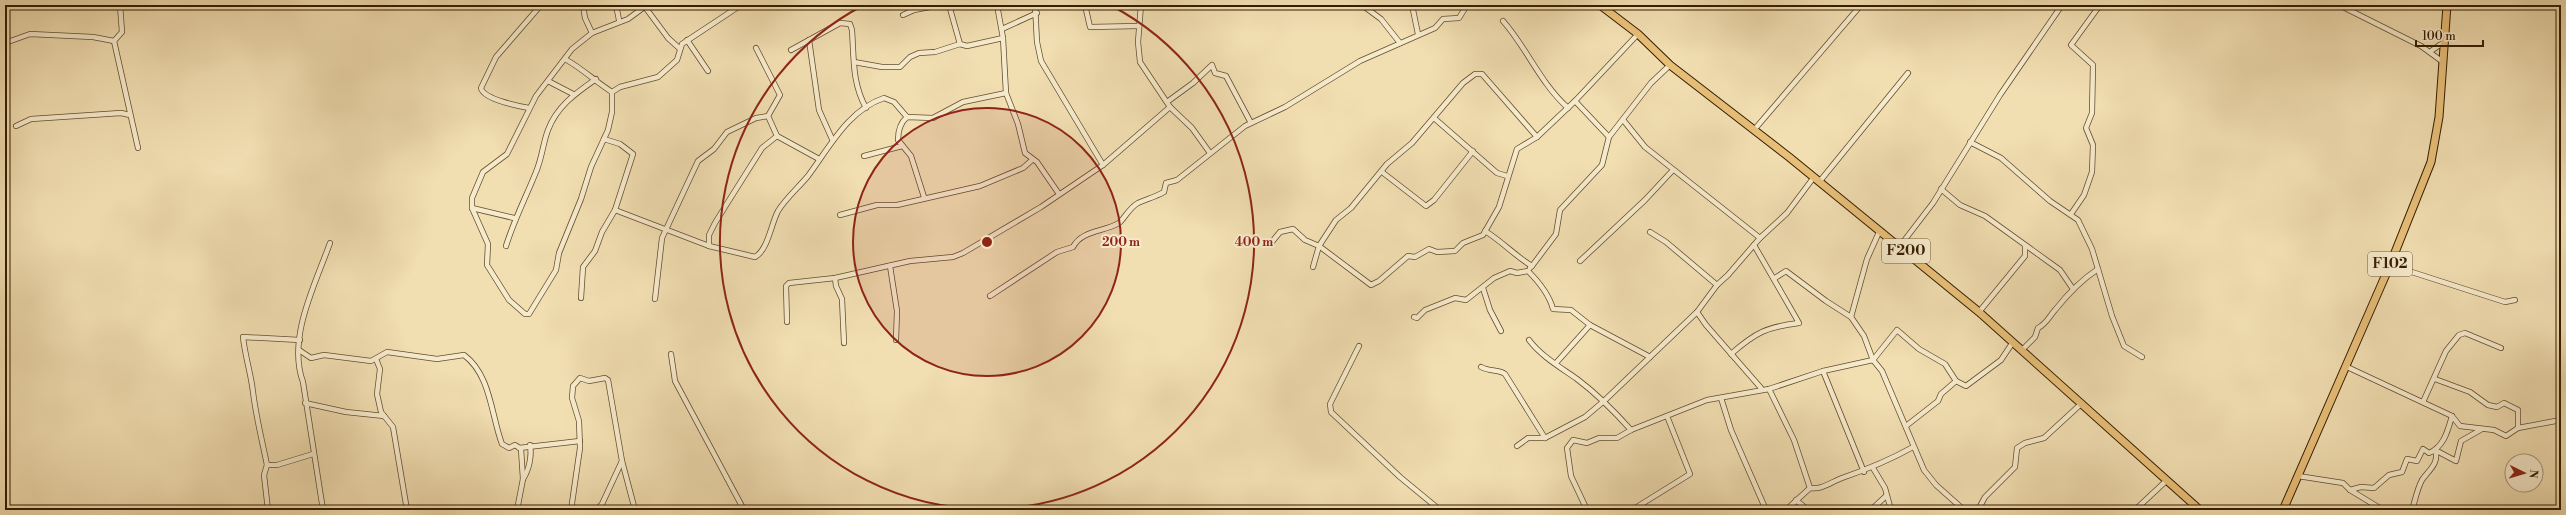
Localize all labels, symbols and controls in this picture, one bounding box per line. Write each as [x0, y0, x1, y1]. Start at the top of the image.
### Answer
scale bar [2416, 22, 2483, 48]
text: 100 m [2422, 29, 2456, 44]
centre of rings [980, 235, 994, 249]
text: 200 m [1102, 235, 1140, 250]
text: 400 m [1235, 235, 1273, 250]
road number: F200 [1882, 239, 1930, 263]
road number: F102 [2368, 252, 2412, 276]
north arrow [2504, 453, 2544, 493]
text: N [2526, 469, 2540, 479]

